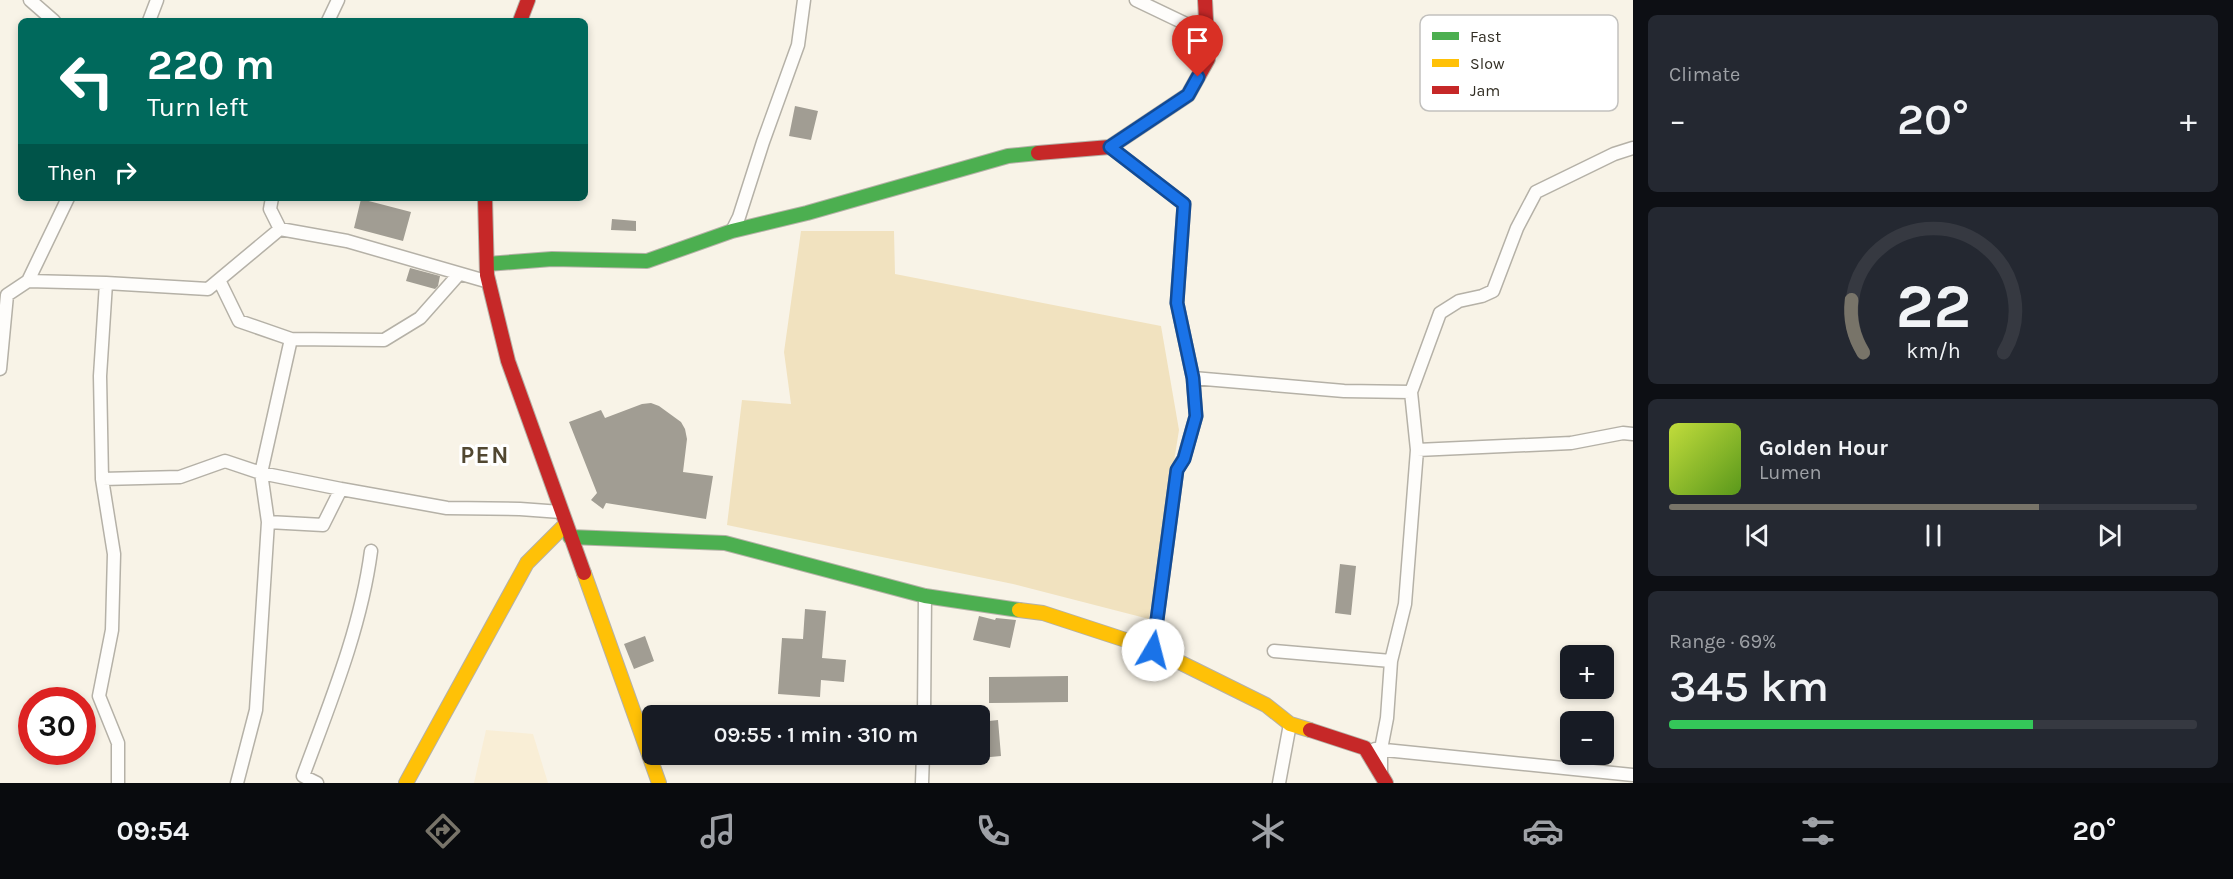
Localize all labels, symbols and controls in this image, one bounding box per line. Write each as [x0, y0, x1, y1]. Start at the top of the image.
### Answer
pin [1172, 15, 1223, 77]
legend [1420, 15, 1618, 111]
icon: arrive [1181, 24, 1214, 57]
text: Fast [1470, 27, 1501, 46]
text: 220 m [147, 40, 275, 90]
icon: left [48, 42, 126, 120]
text: Slow [1470, 54, 1505, 73]
text: Climate [1669, 63, 1740, 86]
text: Jam [1470, 81, 1500, 100]
text: Turn left [147, 91, 248, 123]
text: 20° [1897, 93, 1969, 145]
text: − [1669, 101, 1686, 139]
text: + [2180, 101, 2197, 139]
icon: right [109, 156, 142, 189]
text: Then [48, 160, 97, 186]
text: 22 [1895, 270, 1971, 343]
text: km/h [1906, 338, 1960, 363]
text: Golden Hour [1759, 435, 1888, 461]
district label: PEN [460, 441, 510, 469]
text: Lumen [1759, 461, 1822, 484]
icon: previous [1741, 519, 1774, 552]
icon: pause [1917, 519, 1950, 552]
icon: next [2093, 519, 2126, 552]
position arrow [1121, 618, 1185, 682]
text: Range · 69% [1669, 630, 1777, 653]
map controls [1560, 645, 1614, 765]
button: + [1560, 645, 1614, 699]
text: 345 km [1669, 660, 1829, 712]
speed limit sign: 30 [18, 687, 96, 765]
button: − [1560, 711, 1614, 765]
text: 09:55 · 1 min · 310 m [714, 722, 918, 748]
icon: directions [422, 810, 464, 852]
icon: music [697, 810, 739, 852]
icon: phone [972, 810, 1014, 852]
icon: climate [1247, 810, 1289, 852]
icon: car [1522, 810, 1564, 852]
icon: filters [1797, 810, 1839, 852]
text: 09:54 [117, 815, 189, 847]
text: 20° [2072, 815, 2116, 847]

